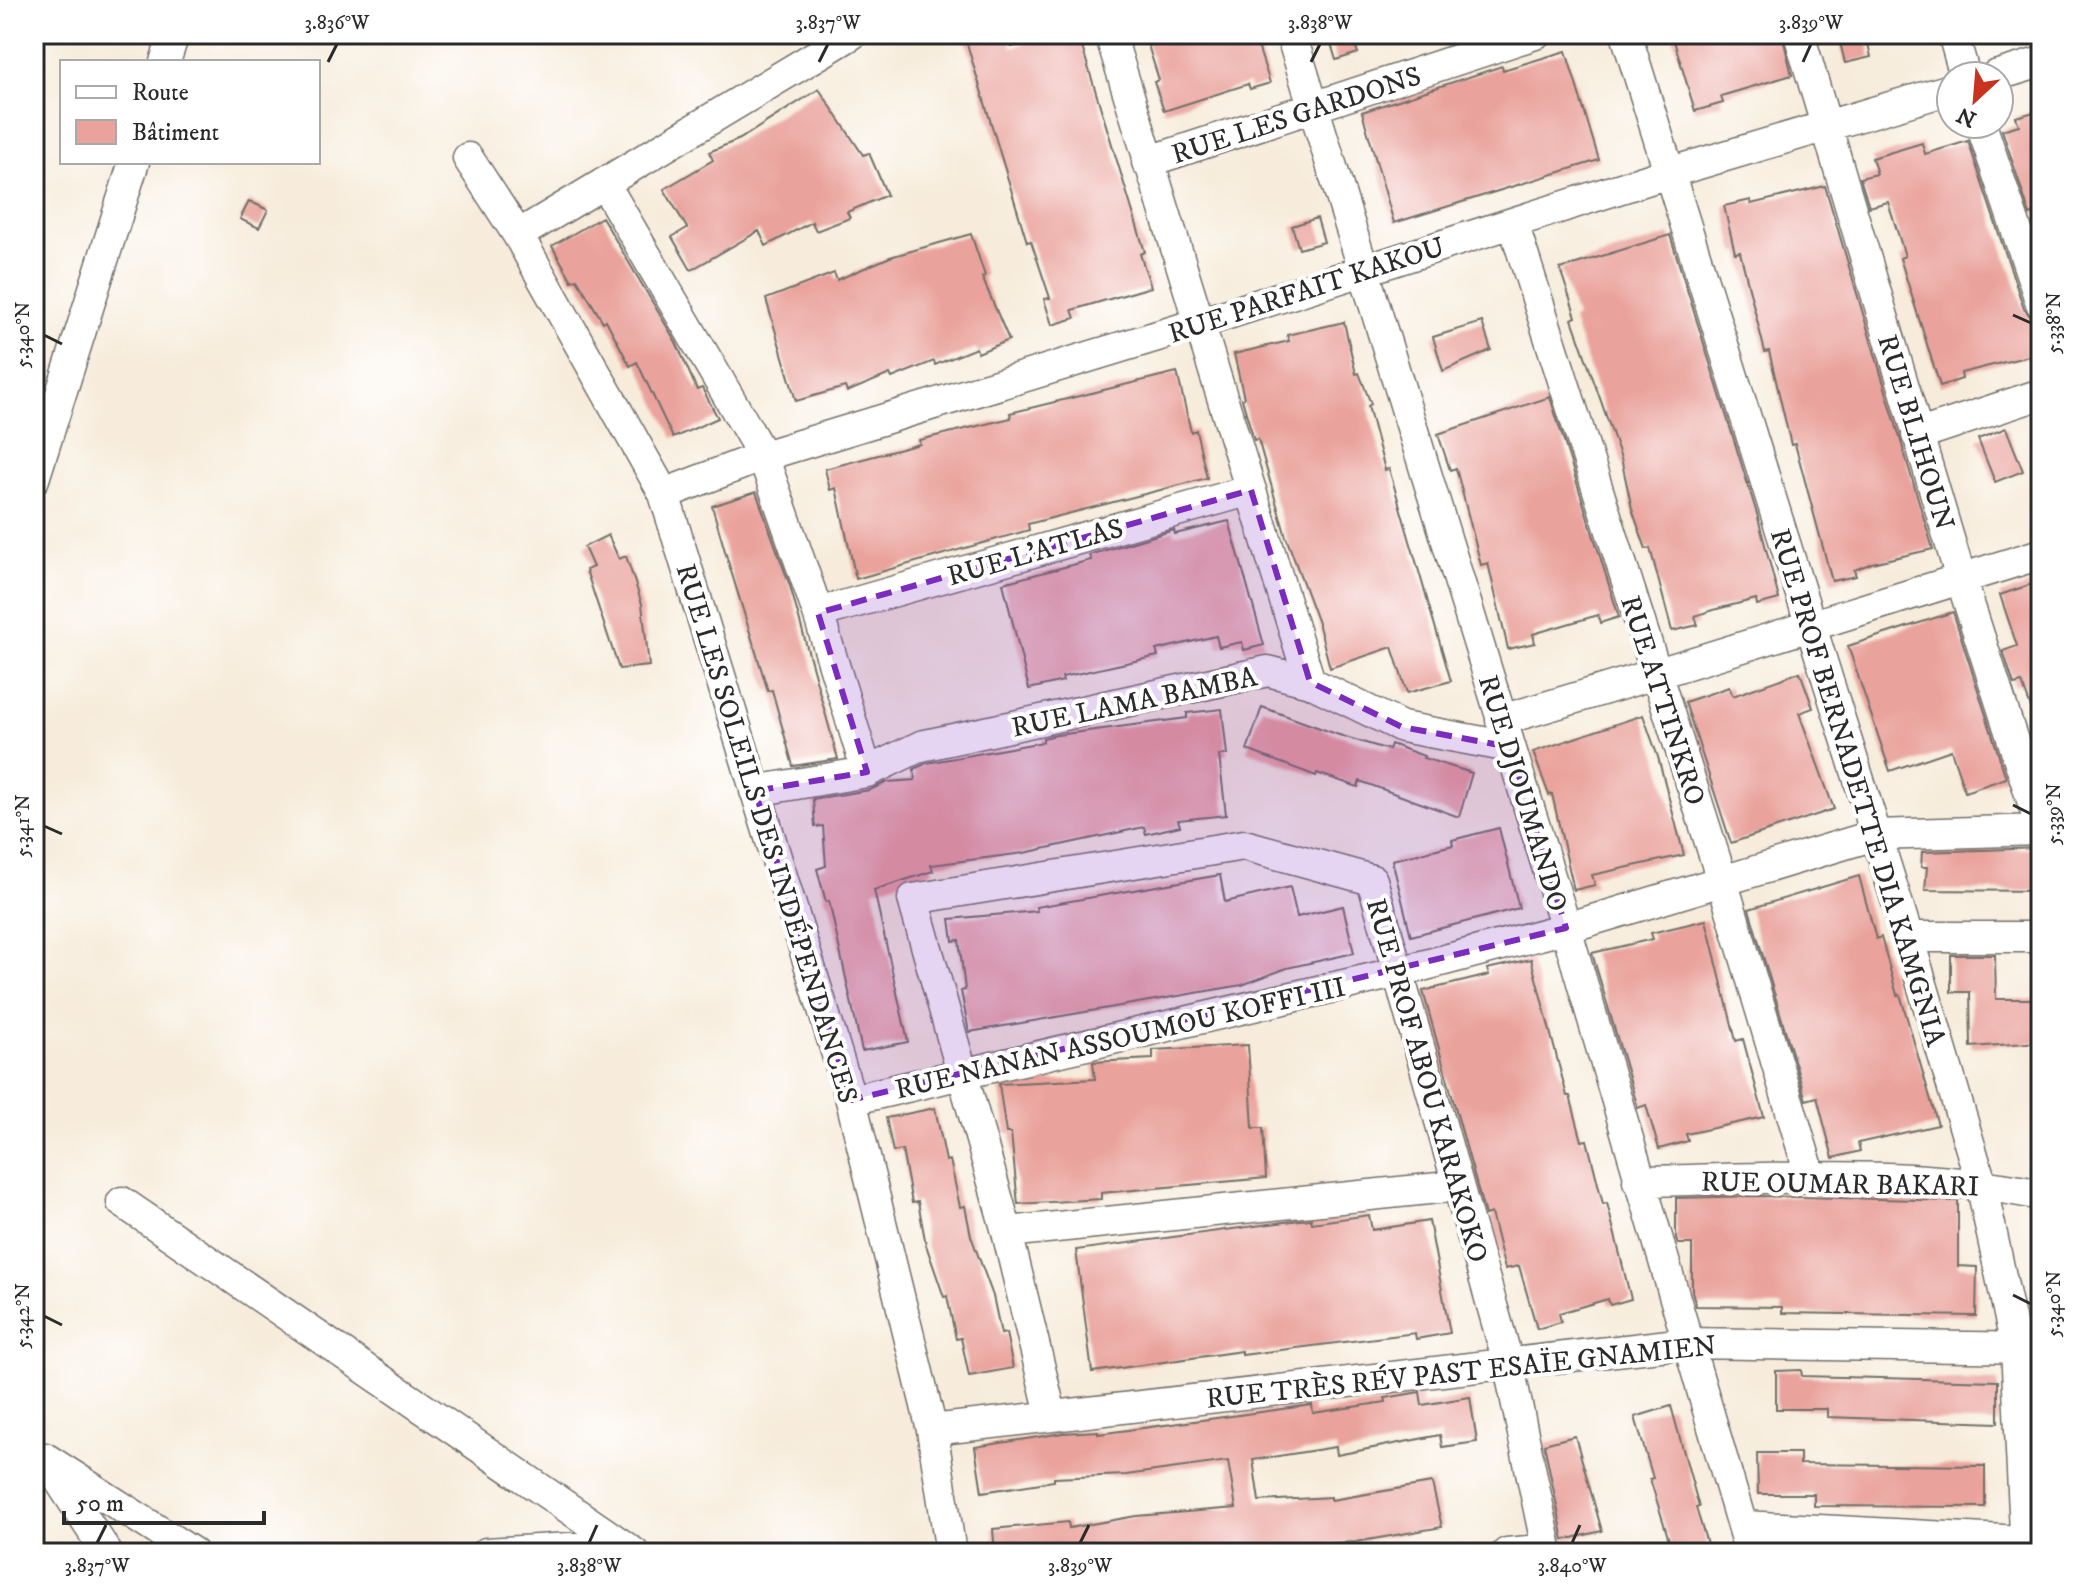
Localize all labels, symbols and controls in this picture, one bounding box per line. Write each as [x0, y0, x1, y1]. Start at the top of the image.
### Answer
text: 3.836°W [305, 11, 370, 36]
text: 3.837°W [796, 11, 861, 36]
text: 3.838°W [1288, 11, 1353, 36]
text: 3.839°W [1779, 11, 1844, 36]
street label: RUE LES GARDONS [1167, 59, 1426, 172]
legend [60, 60, 320, 164]
north arrow [1935, 60, 2015, 140]
text: Route [132, 78, 189, 108]
text: N [1953, 101, 1981, 133]
text: Bâtiment [132, 118, 220, 148]
street label: RUE PARFAIT KAKOU [1164, 229, 1449, 352]
text: 5.338°N [2042, 292, 2067, 354]
text: 5.340°N [11, 302, 36, 368]
street label: RUE BLIHOUN [1869, 331, 1962, 534]
street label: RUE L'ATLAS [943, 511, 1127, 594]
street label: RUE PROF BERNADETTE DIA KAMGNIA [1762, 525, 1953, 1051]
street label: RUE LES SOLEILS DES INDÉPENDANCES [668, 560, 865, 1107]
street label: RUE ATTINKRO [1612, 591, 1713, 810]
street label: RUE LAMA BAMBA [1008, 659, 1261, 746]
street label: RUE DJOUMANDO [1470, 671, 1575, 916]
text: 5.339°N [2042, 783, 2067, 845]
text: 5.341°N [11, 794, 36, 858]
street label: RUE PROF ABOU KARAKOKO [1358, 894, 1495, 1267]
street label: RUE NANAN ASSOUMOU KOFFI III [892, 970, 1349, 1107]
street label: RUE OUMAR BAKARI [1701, 1165, 1979, 1204]
text: 5.340°N [2042, 1271, 2067, 1337]
text: 5.342°N [11, 1283, 36, 1349]
street label: RUE TRÈS RÉV PAST ESAÏE GNAMIEN [1204, 1328, 1718, 1417]
scale bar [64, 1475, 264, 1525]
text: 50 m [76, 1489, 124, 1519]
text: 3.837°W [65, 1554, 130, 1579]
text: 3.838°W [557, 1554, 622, 1579]
text: 3.839°W [1048, 1554, 1113, 1579]
text: 3.840°W [1537, 1554, 1607, 1579]

